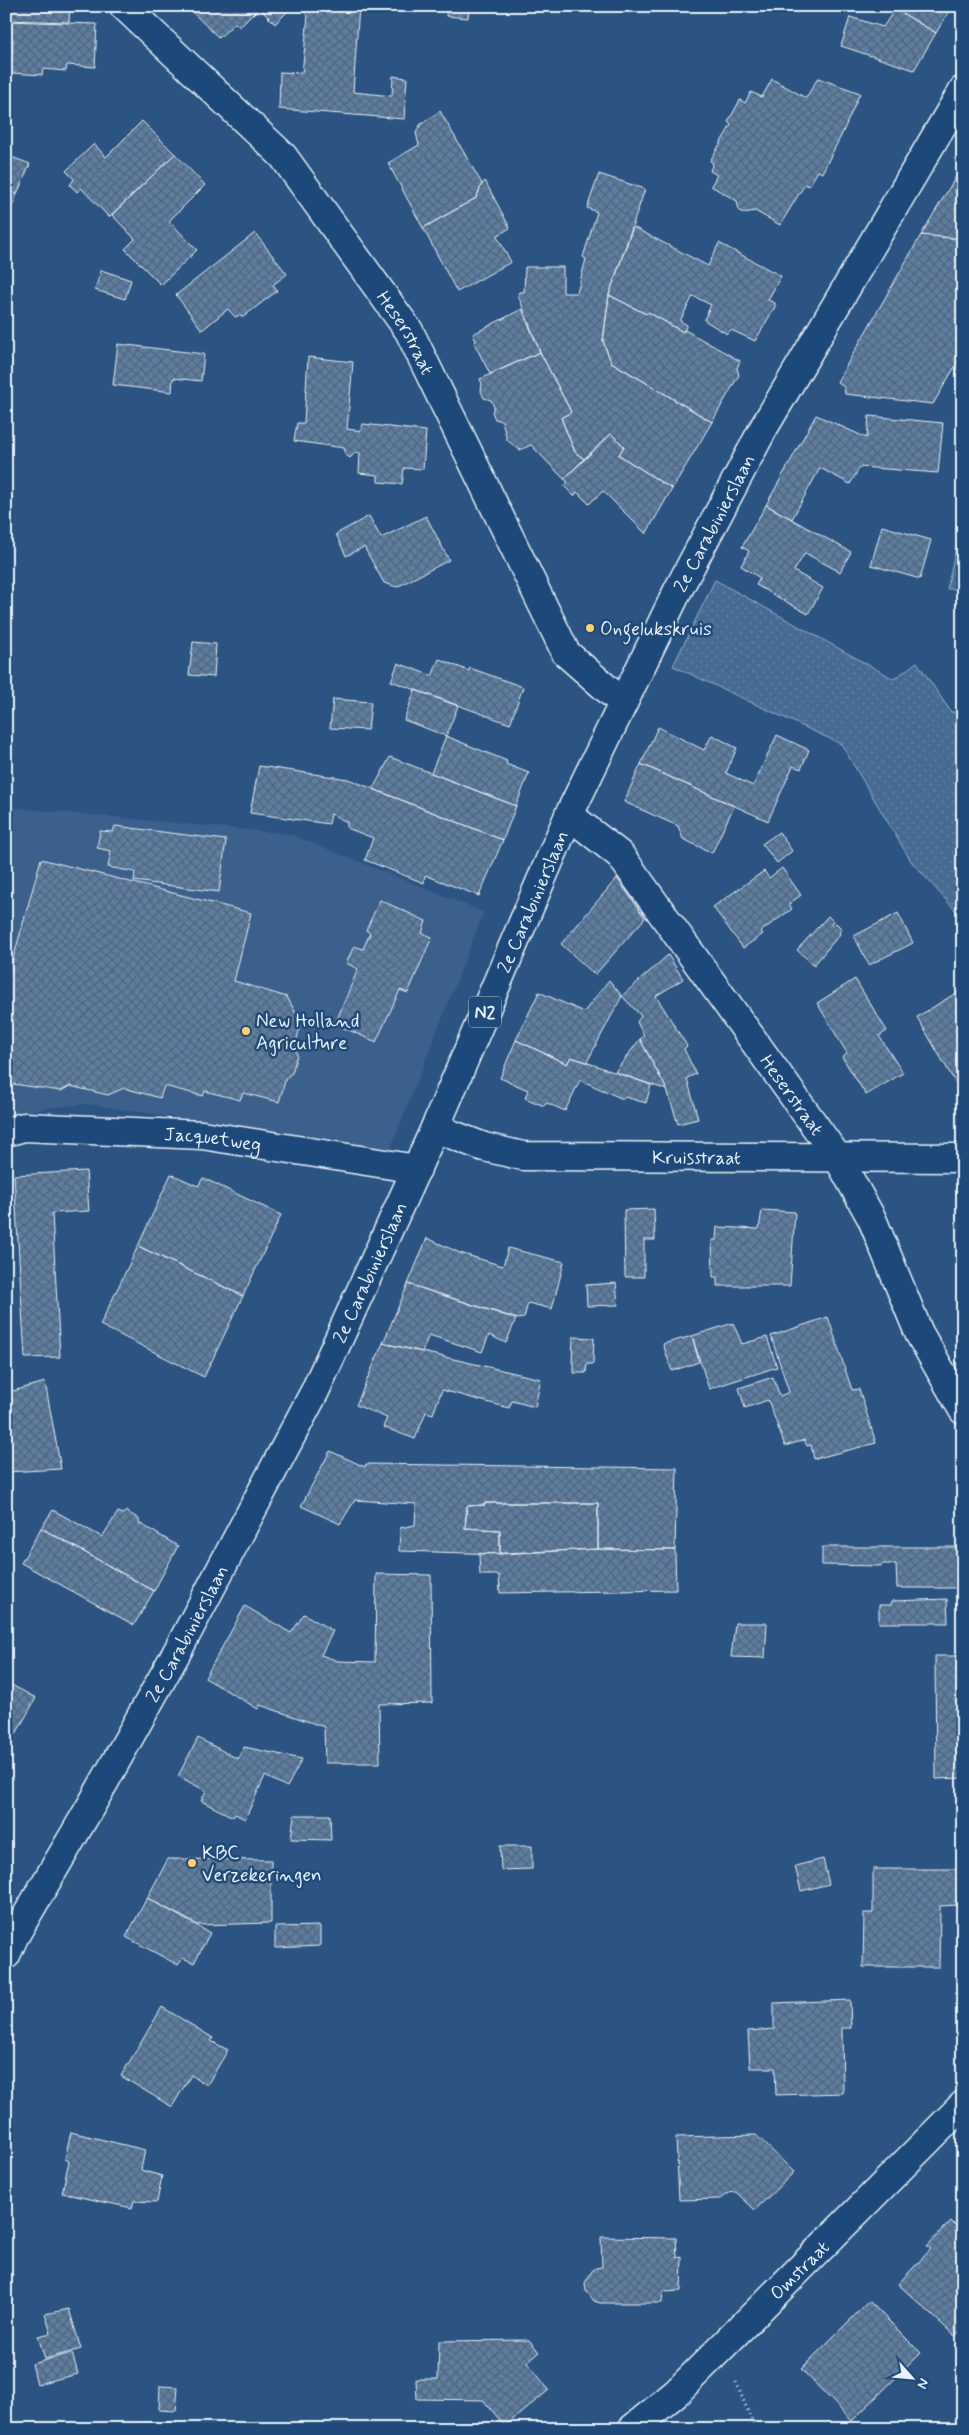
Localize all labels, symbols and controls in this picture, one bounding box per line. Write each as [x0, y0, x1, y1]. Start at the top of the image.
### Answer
street label: Heserstraat [370, 286, 439, 379]
street label: 2e Carabinierslaan [668, 450, 762, 597]
place label: Ongelukskruis [600, 617, 712, 645]
marker: Ongelukskruis [584, 622, 596, 634]
street label: 2e Carabinierslaan [492, 827, 575, 977]
road number: N2 [469, 996, 501, 1028]
place label: New Holland Agriculture [256, 1009, 359, 1057]
marker: New Holland Agriculture [240, 1025, 252, 1037]
street label: Heserstraat [754, 1050, 829, 1141]
street label: Jacquetweg [164, 1122, 263, 1160]
street label: Kruisstraat [652, 1146, 741, 1171]
street label: 2e Carabinierslaan [328, 1198, 414, 1347]
street label: 2e Carabinierslaan [140, 1561, 235, 1707]
place label: KBC Verzekeringen [202, 1841, 322, 1889]
marker: KBC Verzekeringen [186, 1857, 198, 1869]
street label: Omstraat [765, 2235, 835, 2306]
north arrow [886, 2352, 936, 2402]
text: N [913, 2375, 933, 2392]

